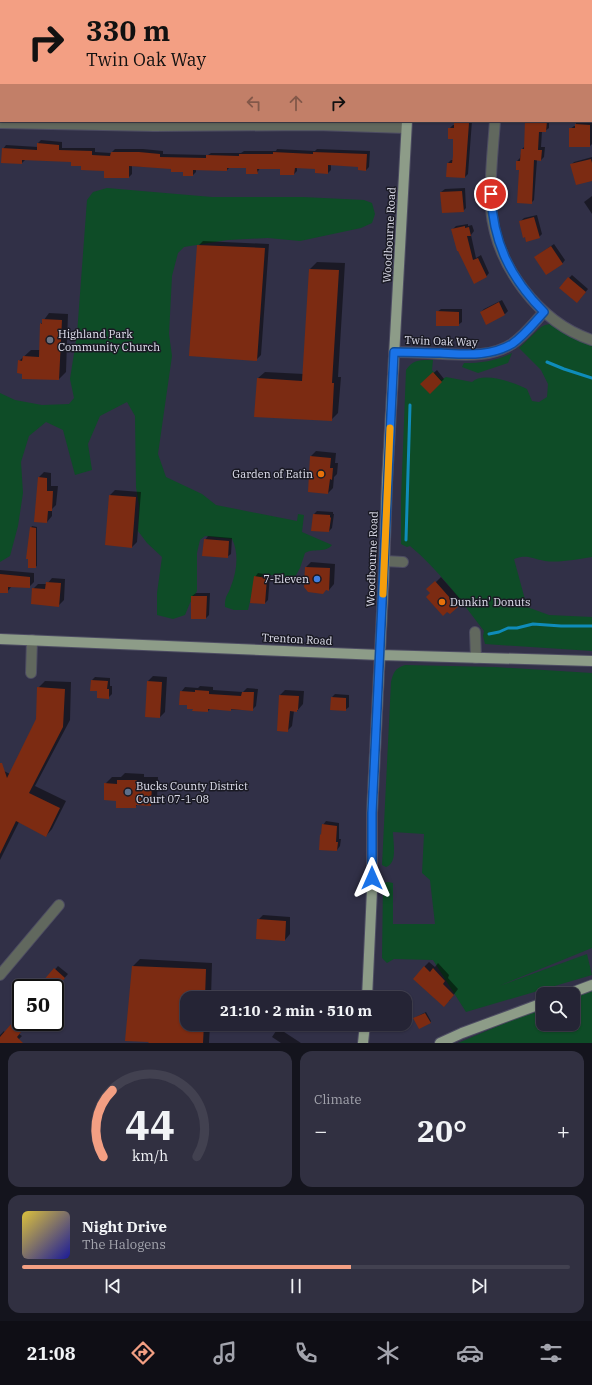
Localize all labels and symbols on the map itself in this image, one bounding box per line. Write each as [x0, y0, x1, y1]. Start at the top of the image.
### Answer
pin [474, 177, 508, 211]
street label: Woodbourne Road [380, 187, 399, 283]
place label: Highland Park Community Church [58, 327, 160, 354]
street label: Twin Oak Way [404, 333, 478, 349]
marker: Highland Park Community Church [45, 335, 55, 345]
place label: Garden of Eatin [232, 467, 313, 481]
marker: Garden of Eatin [316, 469, 326, 479]
street label: Woodbourne Road [363, 511, 381, 607]
place label: 7-Eleven [263, 572, 309, 586]
marker: 7-Eleven [312, 574, 322, 584]
place label: Dunkin' Donuts [450, 595, 530, 609]
marker: Dunkin' Donuts [437, 597, 447, 607]
street label: Trenton Road [261, 630, 333, 648]
place label: Bucks County District Court 07-1-08 [136, 779, 248, 806]
marker: Bucks County District Court 07-1-08 [123, 787, 133, 797]
position arrow [351, 857, 393, 899]
speed limit sign: 50 [12, 979, 64, 1031]

